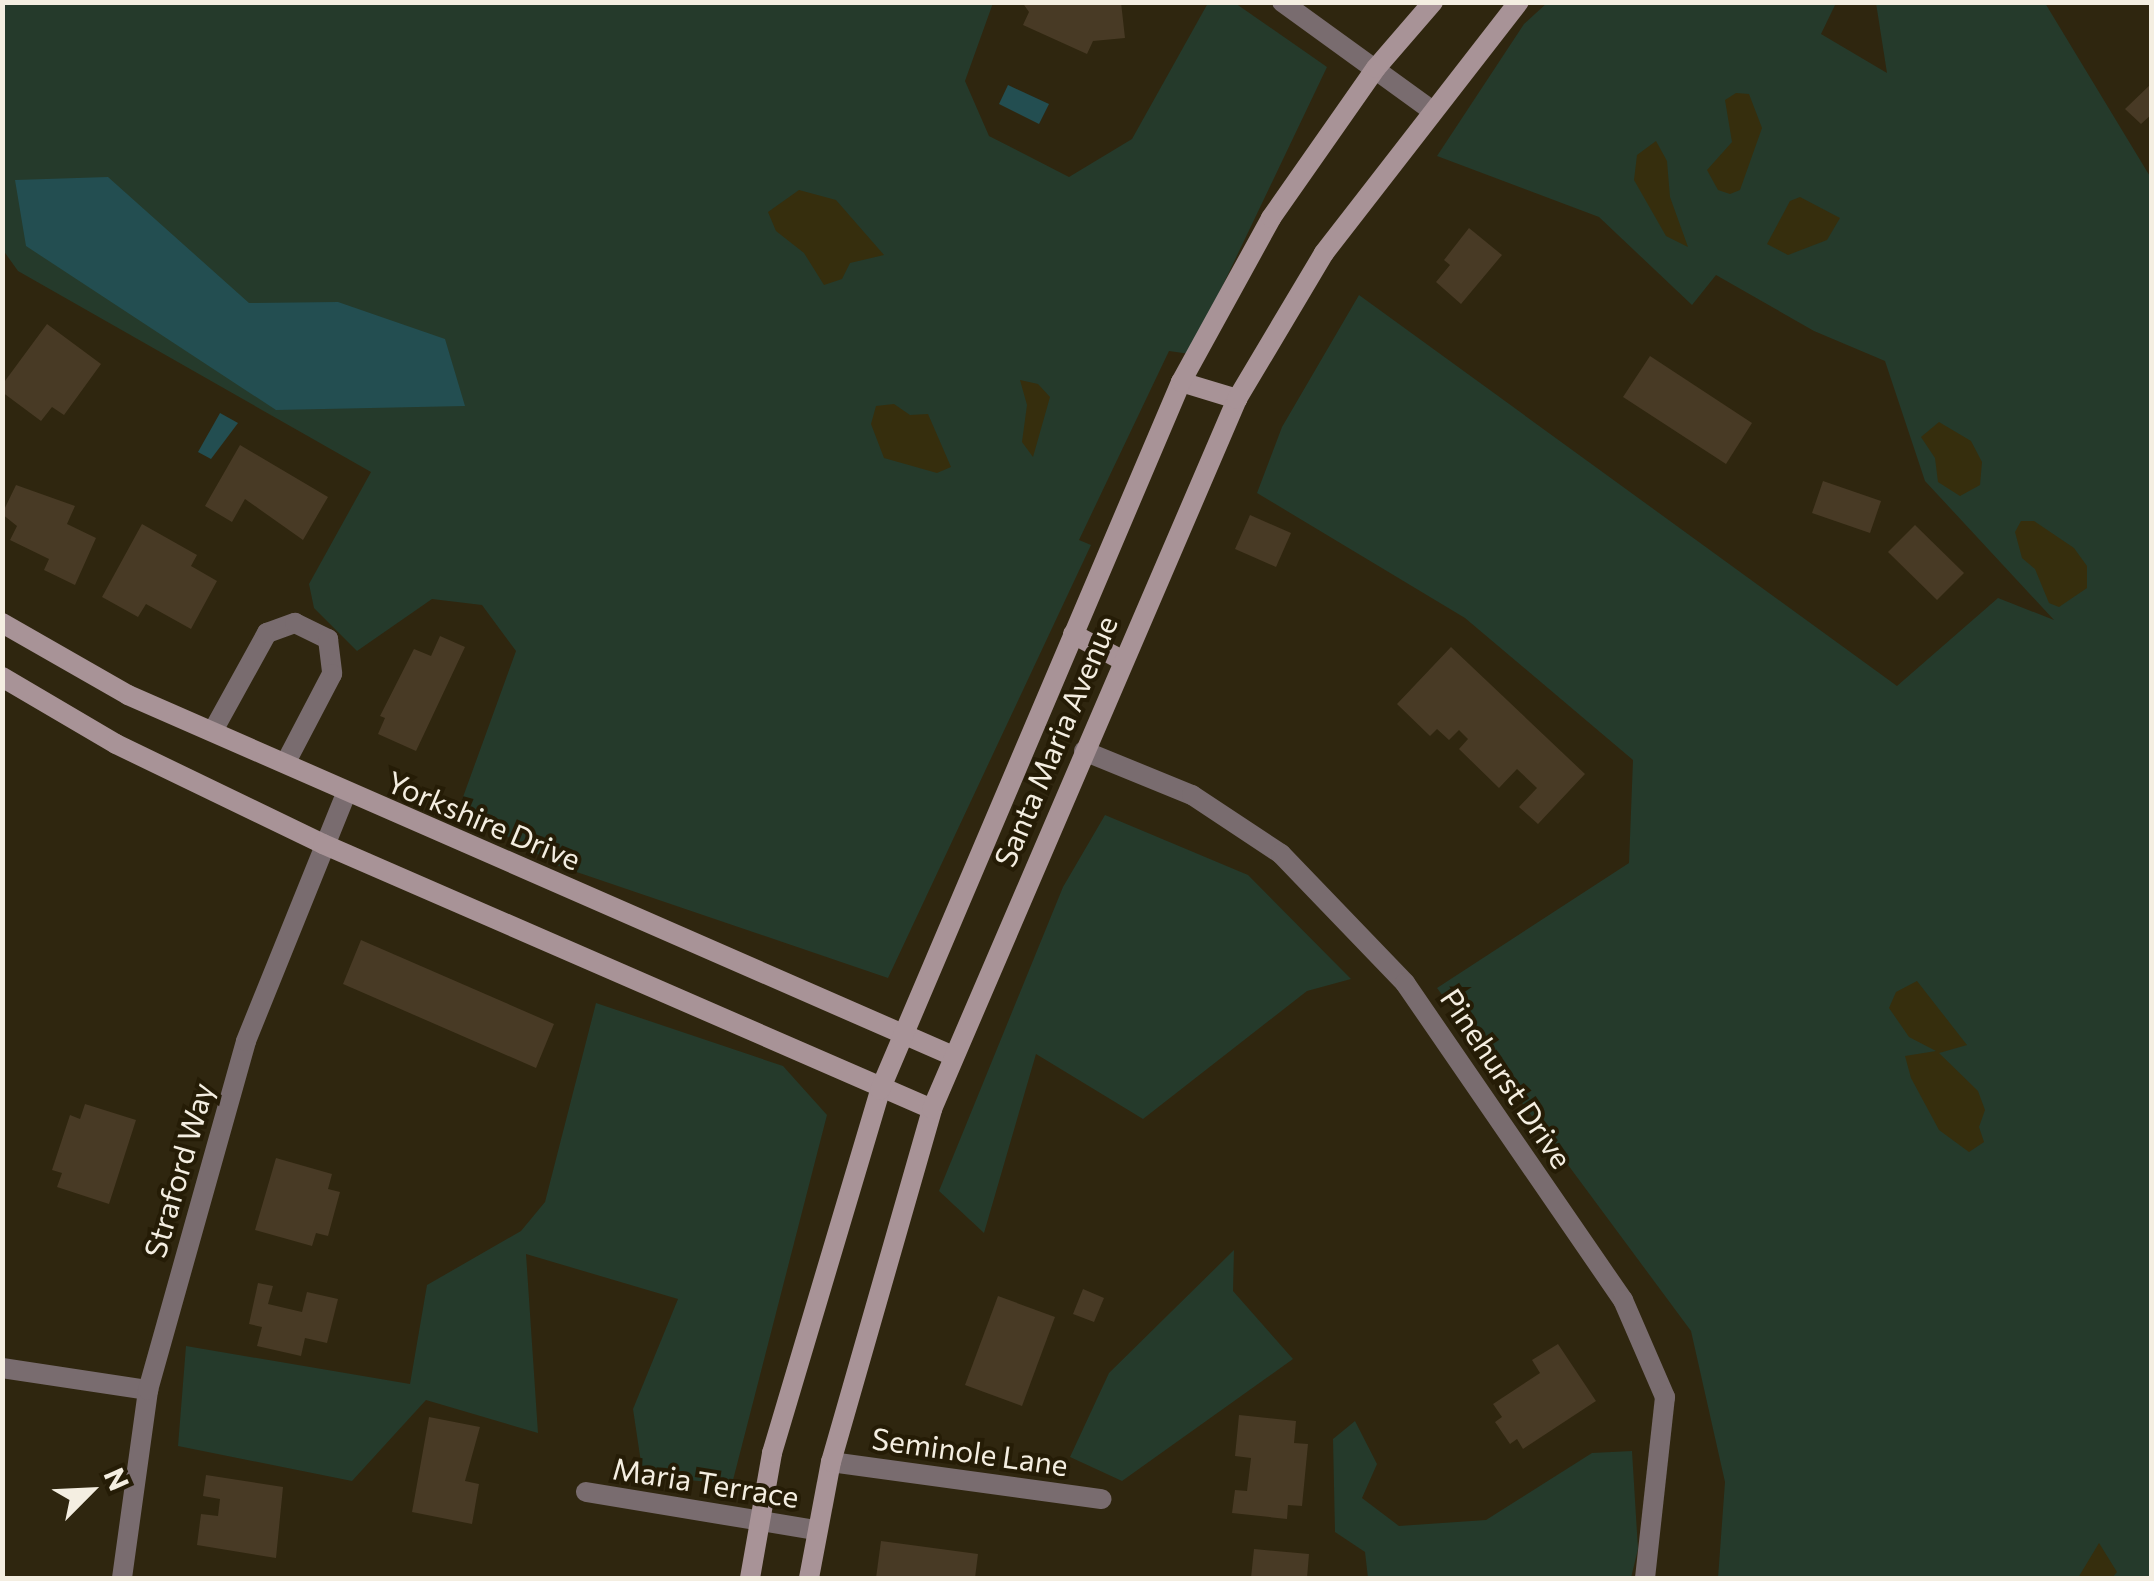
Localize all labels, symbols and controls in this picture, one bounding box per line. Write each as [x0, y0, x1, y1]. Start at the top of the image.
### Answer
street label: Santa Maria Avenue [986, 610, 1124, 872]
street label: Yorkshire Drive [382, 763, 586, 877]
street label: Pinehurst Drive [1434, 981, 1580, 1175]
street label: Straford Way [136, 1078, 220, 1262]
street label: Seminole Lane [870, 1419, 1070, 1483]
north arrow [40, 1441, 140, 1541]
street label: Maria Terrace [610, 1450, 802, 1514]
text: N [98, 1462, 137, 1495]

